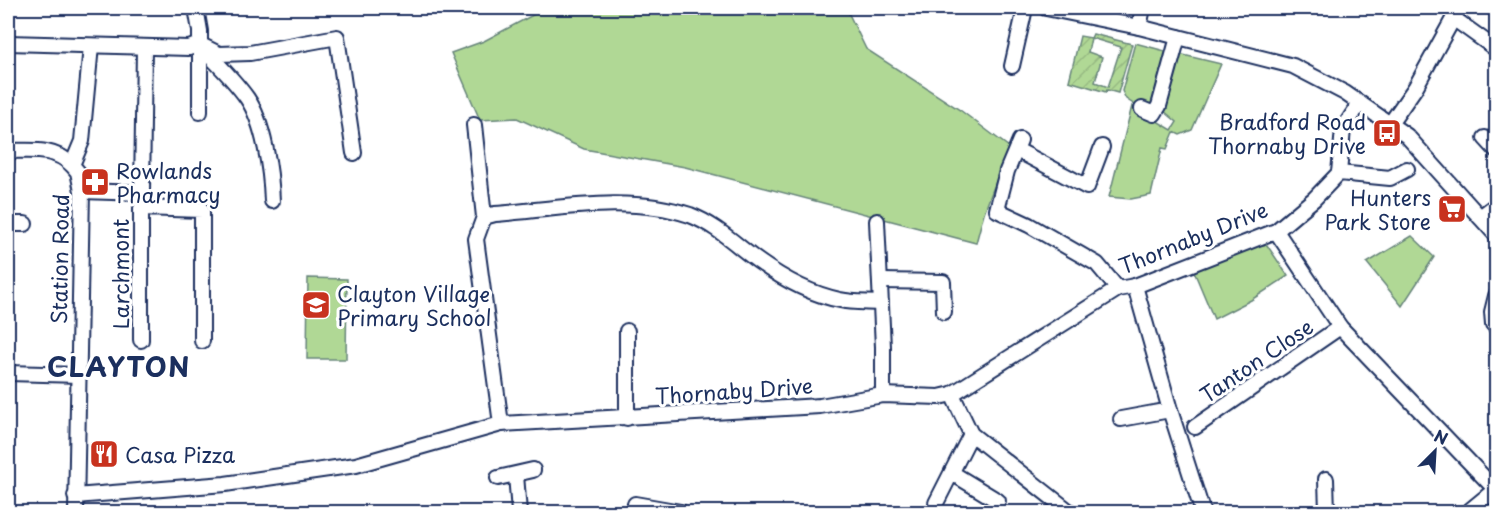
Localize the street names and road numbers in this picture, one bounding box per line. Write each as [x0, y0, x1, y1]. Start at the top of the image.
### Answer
street label: Thornaby Drive [1114, 193, 1272, 281]
street label: Station Road [42, 194, 76, 324]
street label: Larchmont [104, 219, 136, 329]
street label: Tanton Close [1193, 310, 1319, 410]
street label: Thornaby Drive [654, 369, 814, 411]

